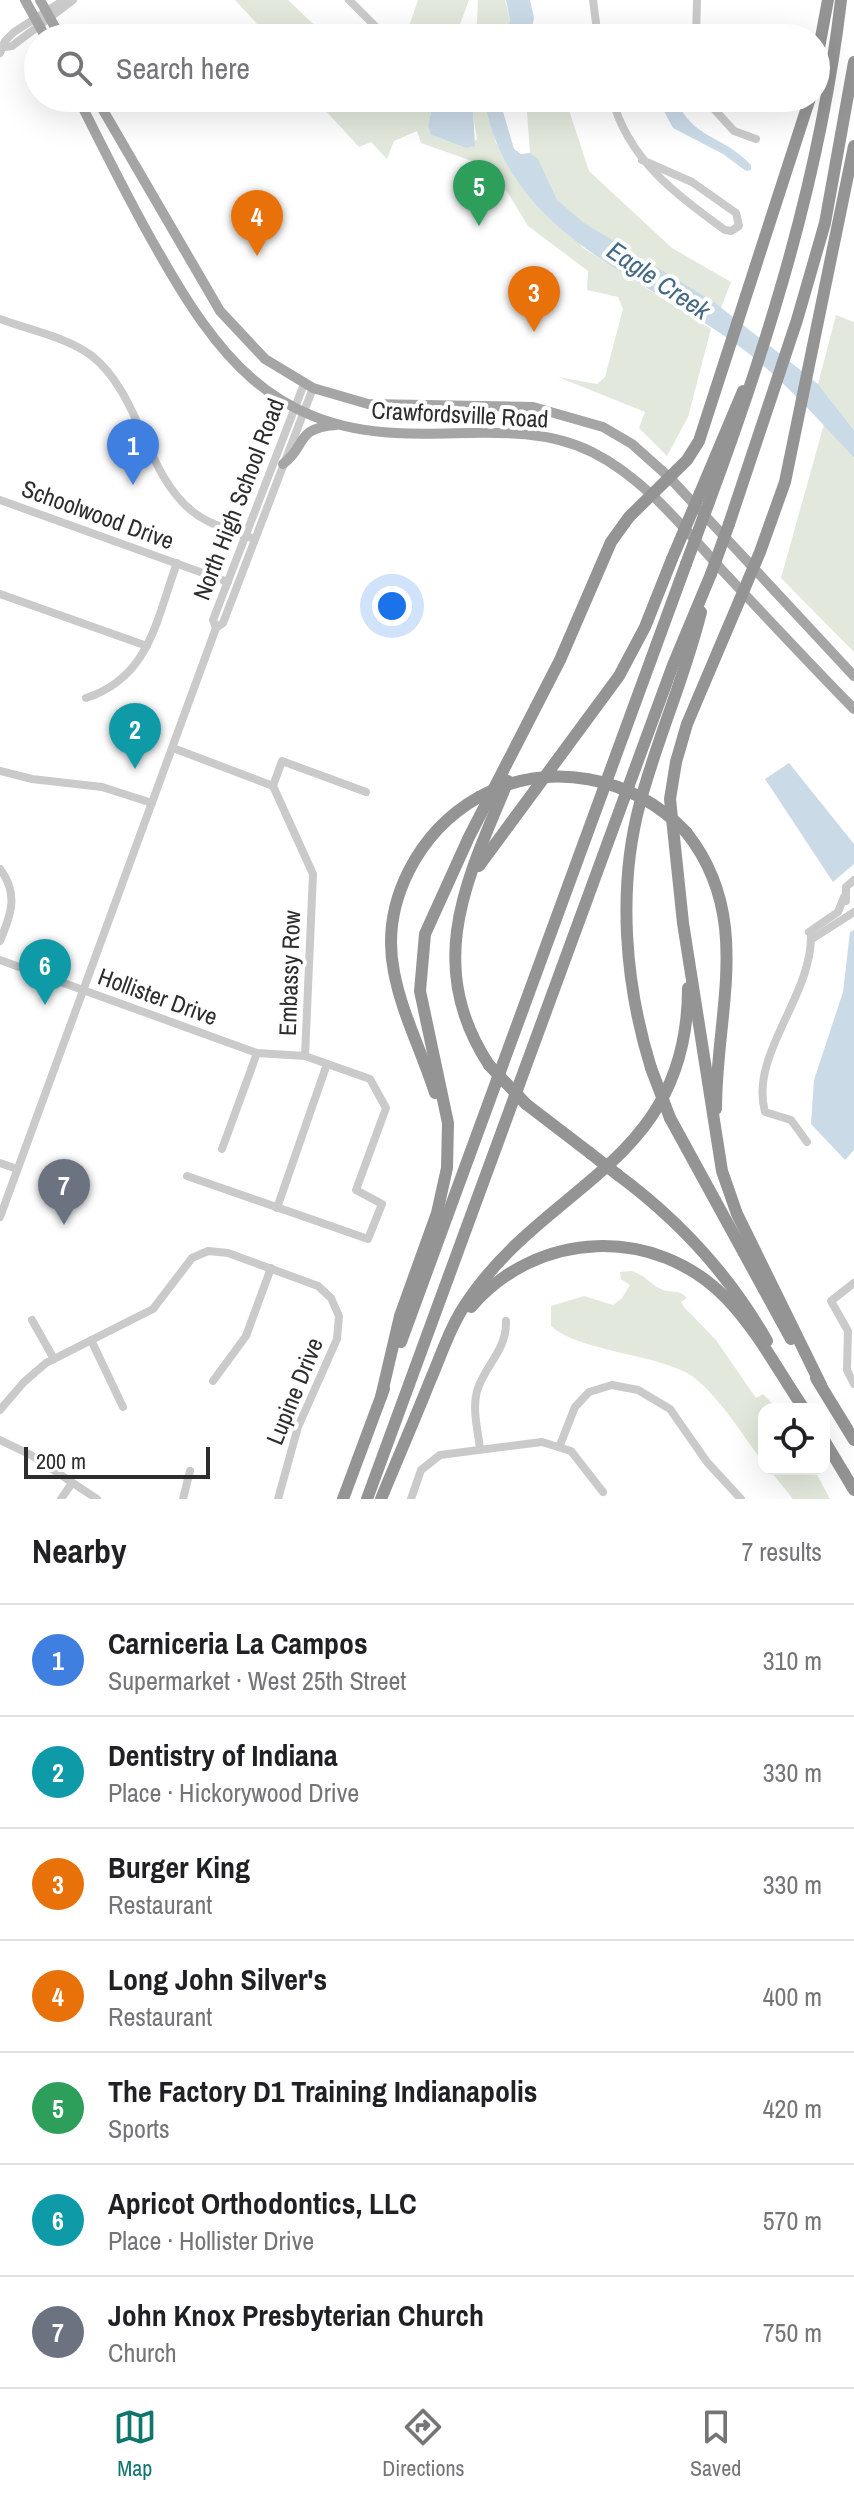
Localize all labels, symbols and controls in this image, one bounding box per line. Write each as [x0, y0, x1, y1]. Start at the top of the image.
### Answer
search box [24, 24, 830, 112]
icon: search [52, 46, 96, 90]
text: Search here [116, 48, 250, 88]
pin: 5 [453, 160, 505, 226]
pin: 4 [231, 190, 283, 256]
water label: Eagle Creek [601, 233, 719, 328]
pin: 3 [508, 266, 560, 332]
street label: Crawfordsville Road [371, 393, 549, 435]
street label: North High School Road [185, 394, 291, 604]
pin: 1 [107, 419, 159, 485]
street label: Schoolwood Drive [17, 472, 179, 556]
your location [372, 586, 412, 626]
pin: 2 [109, 703, 161, 769]
street label: Embassy Row [271, 909, 307, 1036]
pin: 6 [19, 939, 71, 1005]
street label: Hollister Drive [94, 960, 222, 1032]
pin: 7 [38, 1159, 90, 1225]
street label: Lupine Drive [258, 1333, 330, 1449]
map controls [758, 1403, 830, 1475]
button: locate [758, 1403, 830, 1475]
scale bar [24, 1443, 210, 1479]
text: 200 m [36, 1446, 86, 1476]
text: Nearby [32, 1528, 127, 1574]
text: 7 results [741, 1534, 822, 1569]
text: Carniceria La Campos [108, 1623, 368, 1663]
text: 1 [52, 1643, 64, 1678]
text: 310 m [763, 1643, 822, 1678]
text: Supermarket · West 25th Street [108, 1663, 406, 1698]
text: Dentistry of Indiana [108, 1735, 338, 1775]
text: 2 [52, 1755, 64, 1790]
text: 330 m [763, 1755, 822, 1790]
text: Place · Hickorywood Drive [108, 1775, 359, 1810]
text: Burger King [108, 1847, 250, 1887]
text: 3 [52, 1867, 64, 1902]
text: 330 m [763, 1867, 822, 1902]
text: Restaurant [108, 1887, 212, 1922]
text: Long John Silver's [108, 1959, 327, 1999]
text: 4 [52, 1979, 64, 2014]
text: 400 m [763, 1979, 822, 2014]
text: Restaurant [108, 1999, 212, 2034]
text: The Factory D1 Training Indianapolis [108, 2071, 537, 2111]
text: 5 [52, 2091, 64, 2126]
text: 420 m [763, 2091, 822, 2126]
text: Sports [108, 2111, 170, 2146]
text: Apricot Orthodontics, LLC [108, 2183, 417, 2223]
text: 6 [52, 2203, 64, 2238]
text: 570 m [763, 2203, 822, 2238]
text: Place · Hollister Drive [108, 2223, 314, 2258]
text: John Knox Presbyterian Church [108, 2295, 484, 2335]
text: 7 [52, 2315, 64, 2350]
text: 750 m [763, 2315, 822, 2350]
text: Church [108, 2335, 177, 2370]
tab: Map [113, 2405, 157, 2483]
tab: Directions [382, 2405, 465, 2483]
tab: Saved [690, 2405, 741, 2483]

